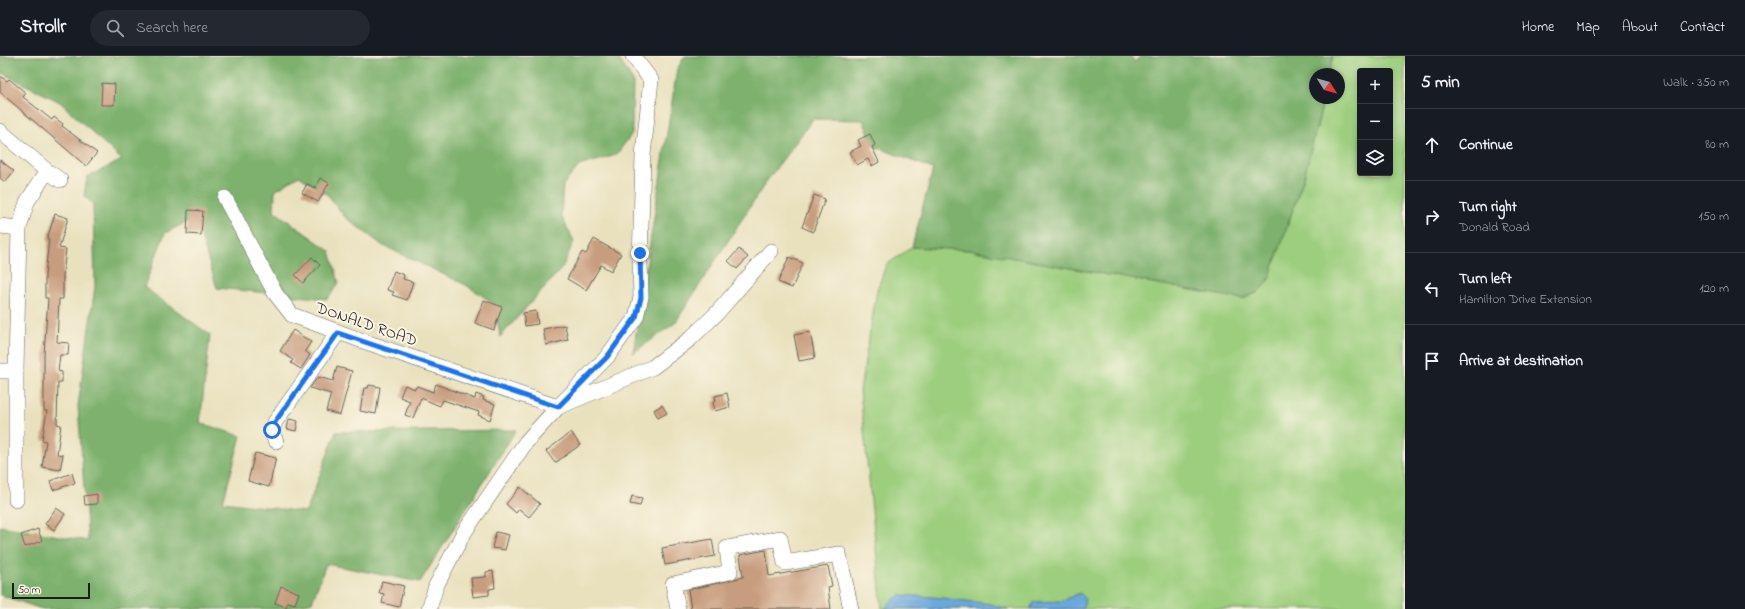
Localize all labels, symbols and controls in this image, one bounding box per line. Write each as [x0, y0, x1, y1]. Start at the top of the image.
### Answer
search box [90, 10, 370, 46]
text: Strollr [20, 14, 66, 41]
icon: search [104, 17, 126, 39]
text: Search here [136, 17, 208, 39]
text: Home [1522, 17, 1554, 38]
text: Map [1576, 17, 1600, 38]
text: About [1622, 17, 1658, 38]
text: Contact [1680, 17, 1725, 38]
north arrow [1309, 68, 1345, 104]
map controls [1357, 68, 1393, 176]
button: + [1357, 68, 1393, 104]
text: 5 min [1421, 70, 1460, 95]
text: Walk · 350 m [1663, 73, 1729, 92]
button: − [1357, 104, 1393, 140]
icon: ahead [1421, 134, 1443, 156]
text: Continue [1459, 134, 1513, 156]
text: 80 m [1705, 135, 1729, 154]
button: layers [1357, 140, 1393, 176]
text: Turn right [1459, 196, 1517, 218]
icon: right [1421, 206, 1443, 228]
text: 150 m [1698, 207, 1729, 226]
text: Donald Road [1459, 218, 1530, 237]
route end [631, 244, 649, 262]
text: Turn left [1459, 268, 1512, 290]
icon: left [1421, 278, 1443, 300]
text: 120 m [1699, 279, 1729, 298]
text: Hamilton Drive Extension [1459, 290, 1592, 309]
street label: DONALD ROAD [312, 296, 420, 353]
icon: arrive [1421, 350, 1443, 372]
text: Arrive at destination [1459, 350, 1583, 372]
route start [263, 421, 281, 439]
scale bar [12, 581, 90, 600]
text: 50 m [18, 582, 40, 598]

